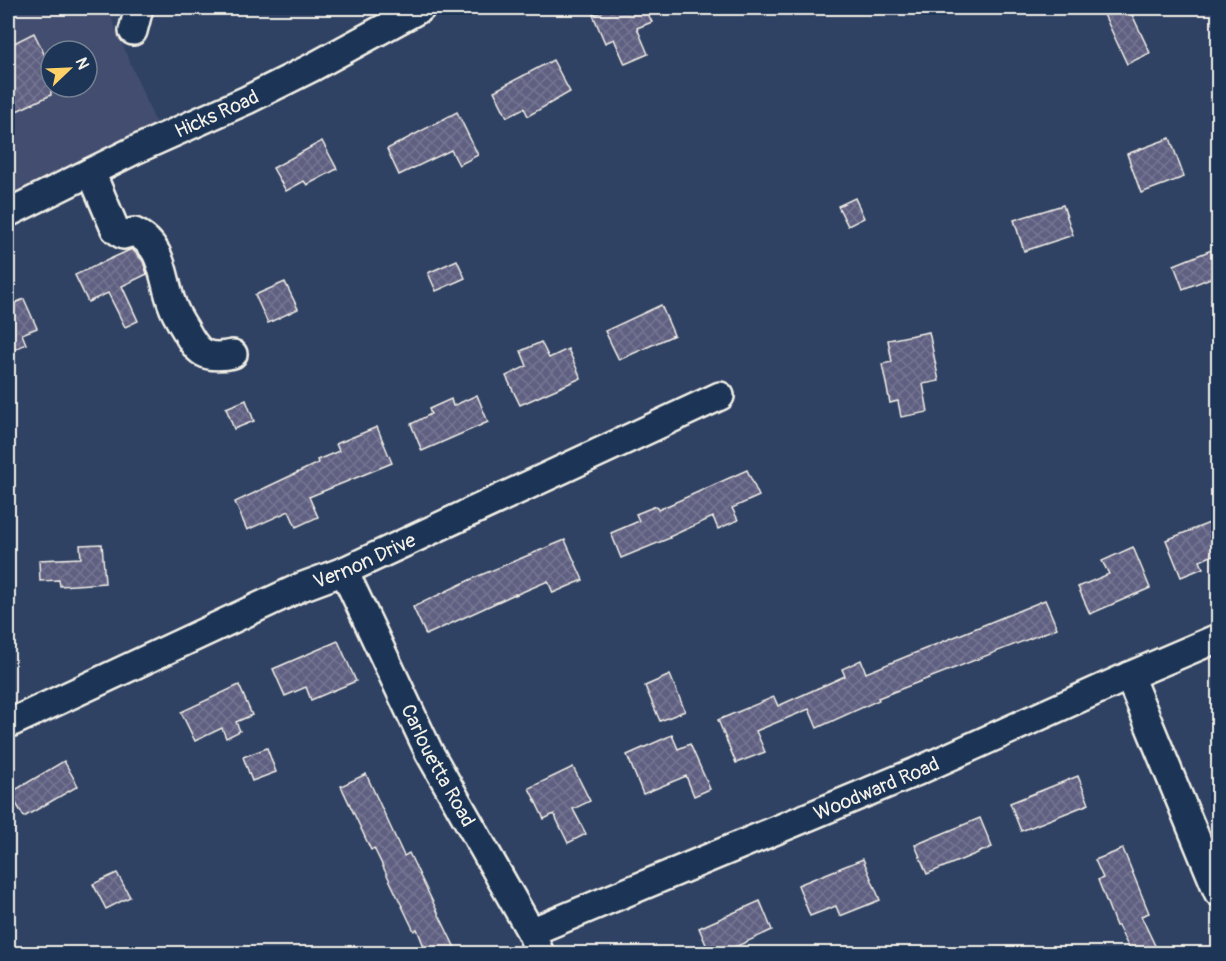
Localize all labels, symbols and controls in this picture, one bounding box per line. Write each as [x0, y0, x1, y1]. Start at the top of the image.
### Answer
north arrow [39, 39, 99, 99]
text: N [71, 55, 93, 73]
street label: Hicks Road [171, 84, 263, 143]
street label: Vernon Drive [309, 527, 420, 594]
street label: Carlouetta Road [396, 700, 481, 831]
street label: Woodward Road [810, 751, 943, 826]

